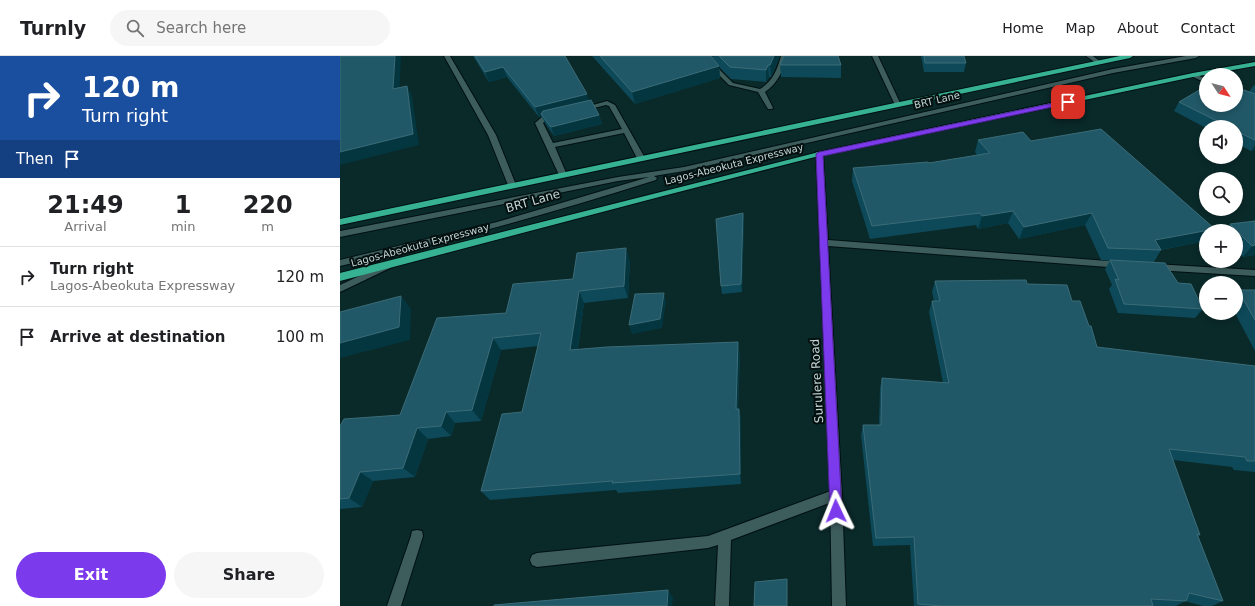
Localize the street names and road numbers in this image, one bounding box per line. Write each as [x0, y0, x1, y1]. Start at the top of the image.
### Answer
street label: BRT Lane [913, 89, 961, 111]
street label: Lagos-Abeokuta Expressway [664, 141, 805, 187]
street label: BRT Lane [504, 187, 562, 215]
street label: Lagos-Abeokuta Expressway [350, 221, 490, 269]
street label: Surulere Road [808, 338, 826, 424]

